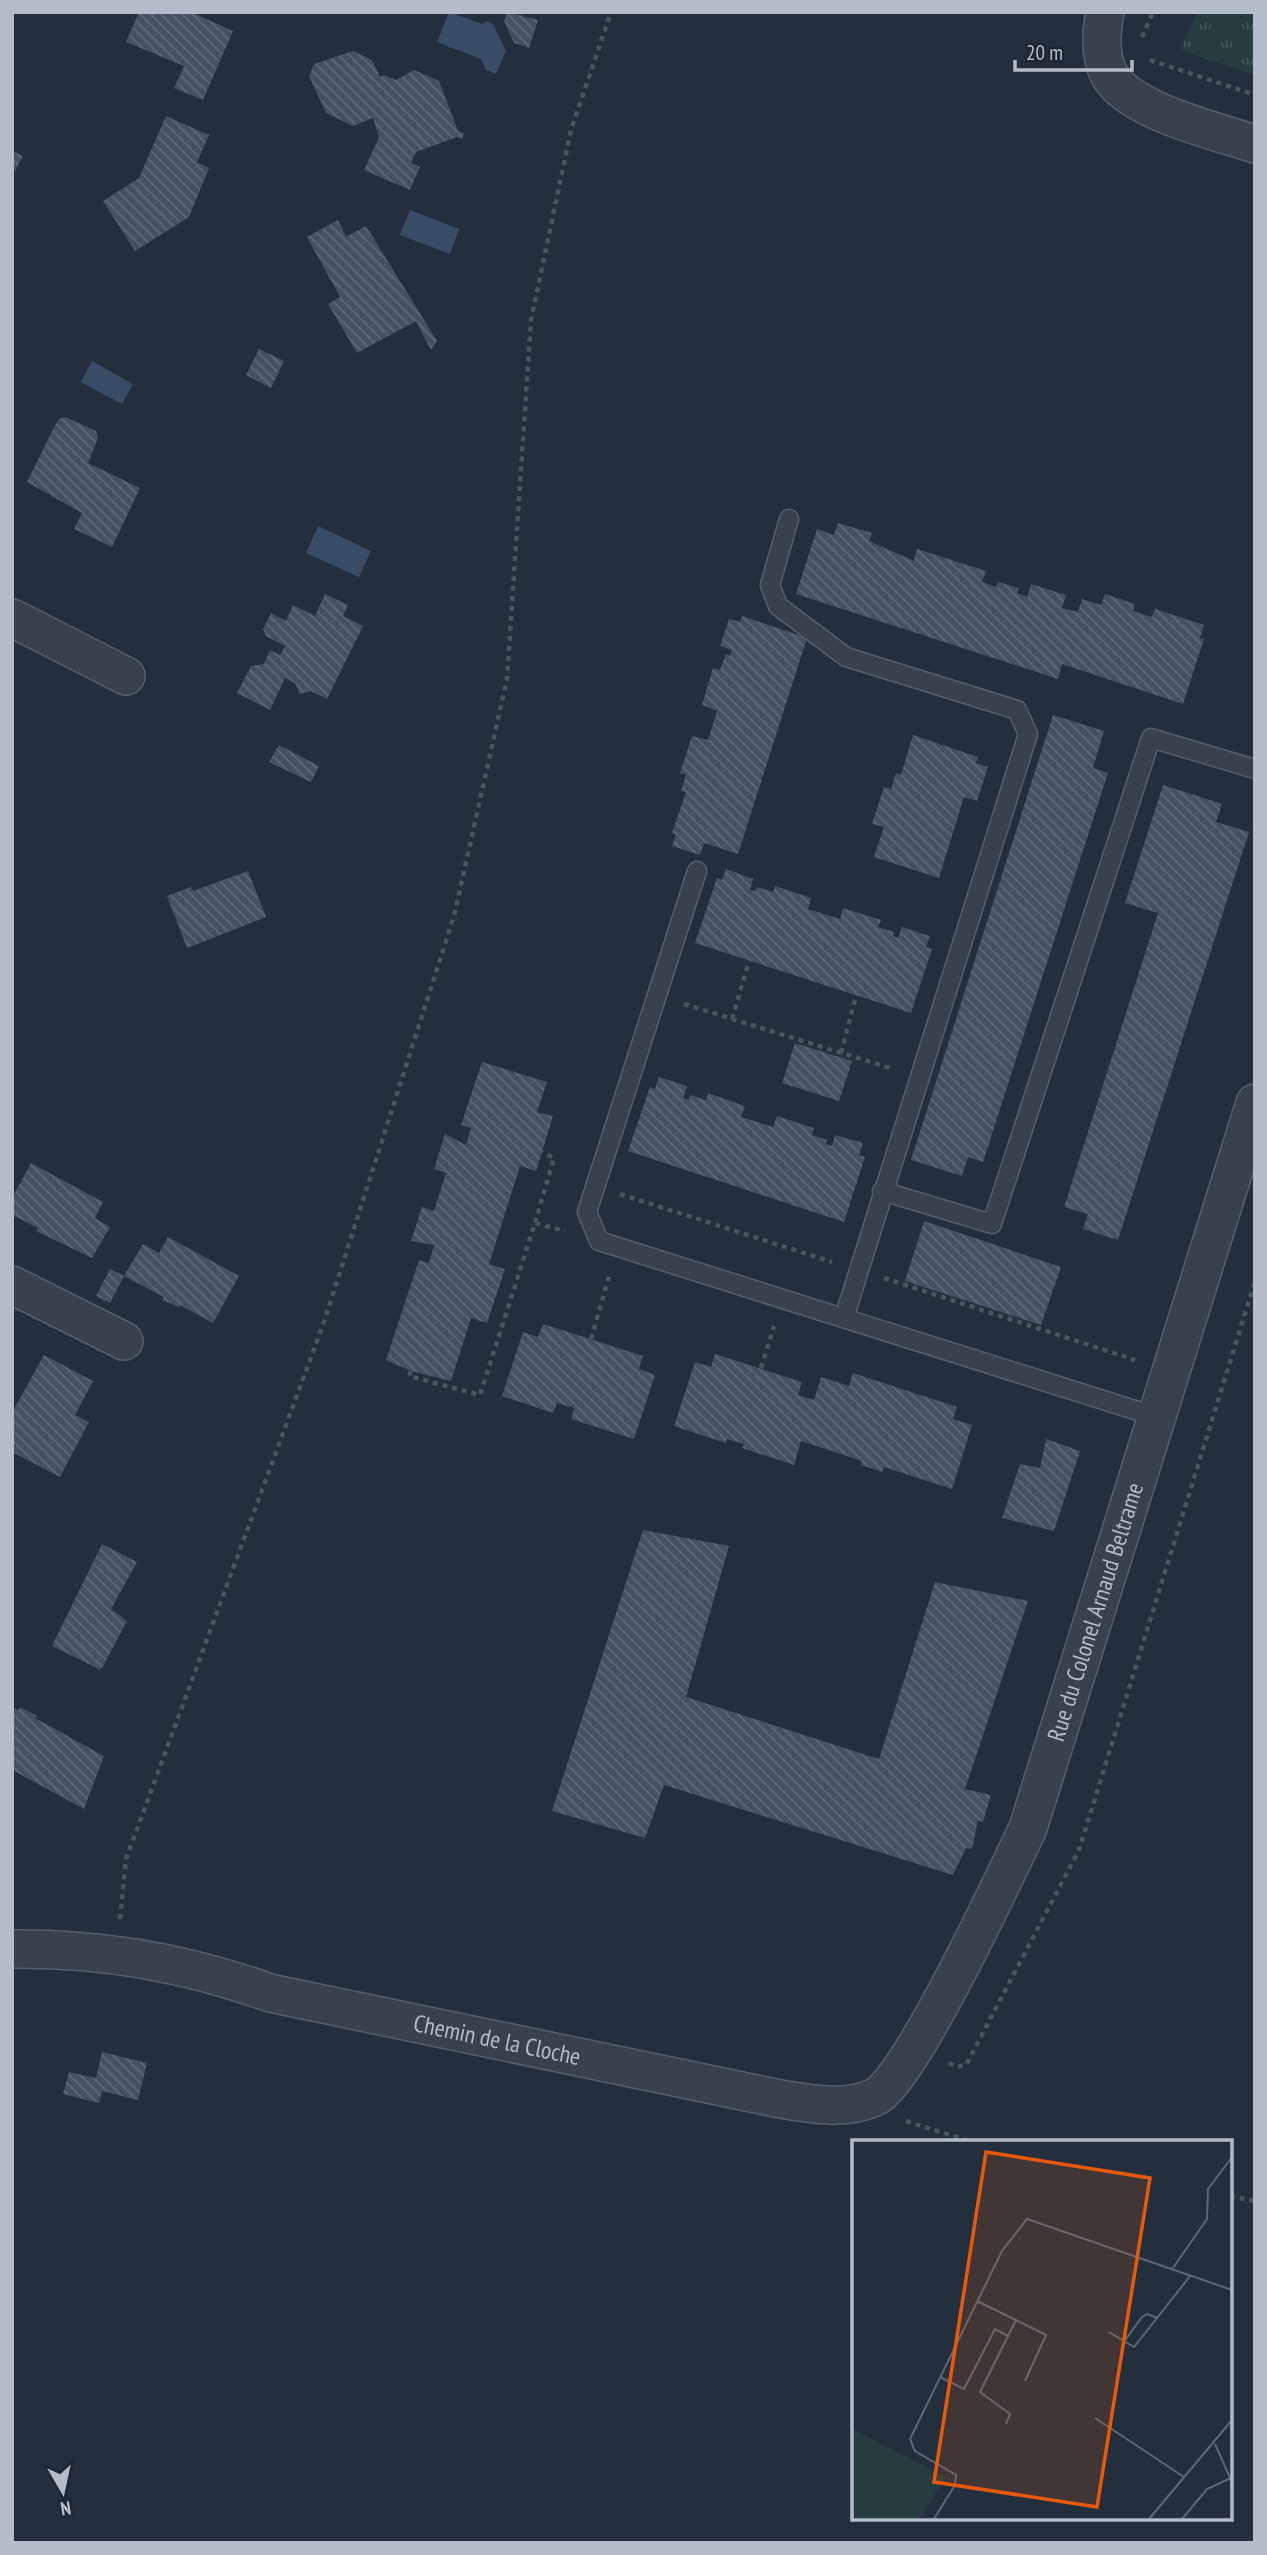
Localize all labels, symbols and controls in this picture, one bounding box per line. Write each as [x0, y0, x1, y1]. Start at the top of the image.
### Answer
scale bar [1015, 28, 1132, 72]
text: 20 m [1026, 39, 1063, 66]
street label: Rue du Colonel Arnaud Beltrame [1040, 1479, 1150, 1745]
street label: Chemin de la Cloche [411, 2007, 583, 2072]
inset map [852, 2140, 1232, 2520]
north arrow [28, 2457, 98, 2527]
text: N [59, 2496, 73, 2521]

